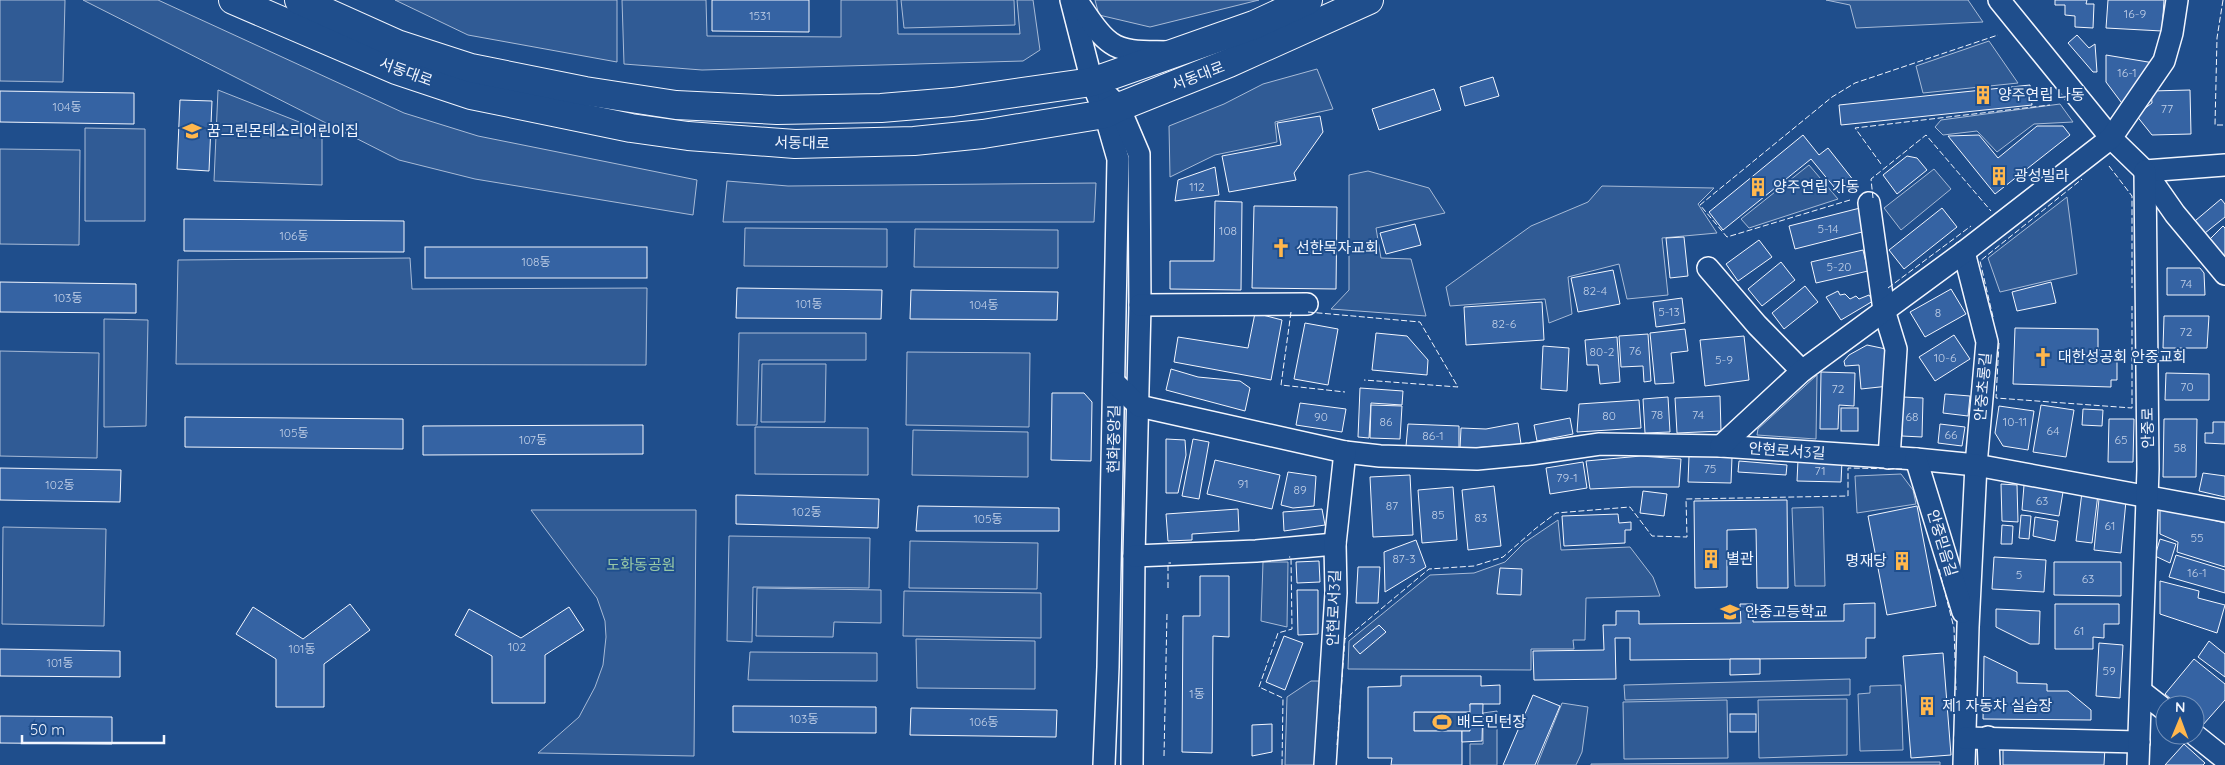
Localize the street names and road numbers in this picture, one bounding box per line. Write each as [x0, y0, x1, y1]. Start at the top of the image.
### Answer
street label: 서동대로 [377, 53, 435, 90]
street label: 서동대로 [1169, 57, 1227, 94]
street label: 서동대로 [774, 133, 830, 152]
street label: 안중초롱길 [1970, 352, 1995, 422]
street label: 현화중앙길 [1103, 404, 1124, 474]
street label: 안중로 [2138, 407, 2157, 449]
street label: 안현로서3길 [1748, 438, 1826, 463]
street label: 안중믿음길 [1923, 507, 1962, 579]
street label: 안현로서3길 [1323, 569, 1344, 647]

